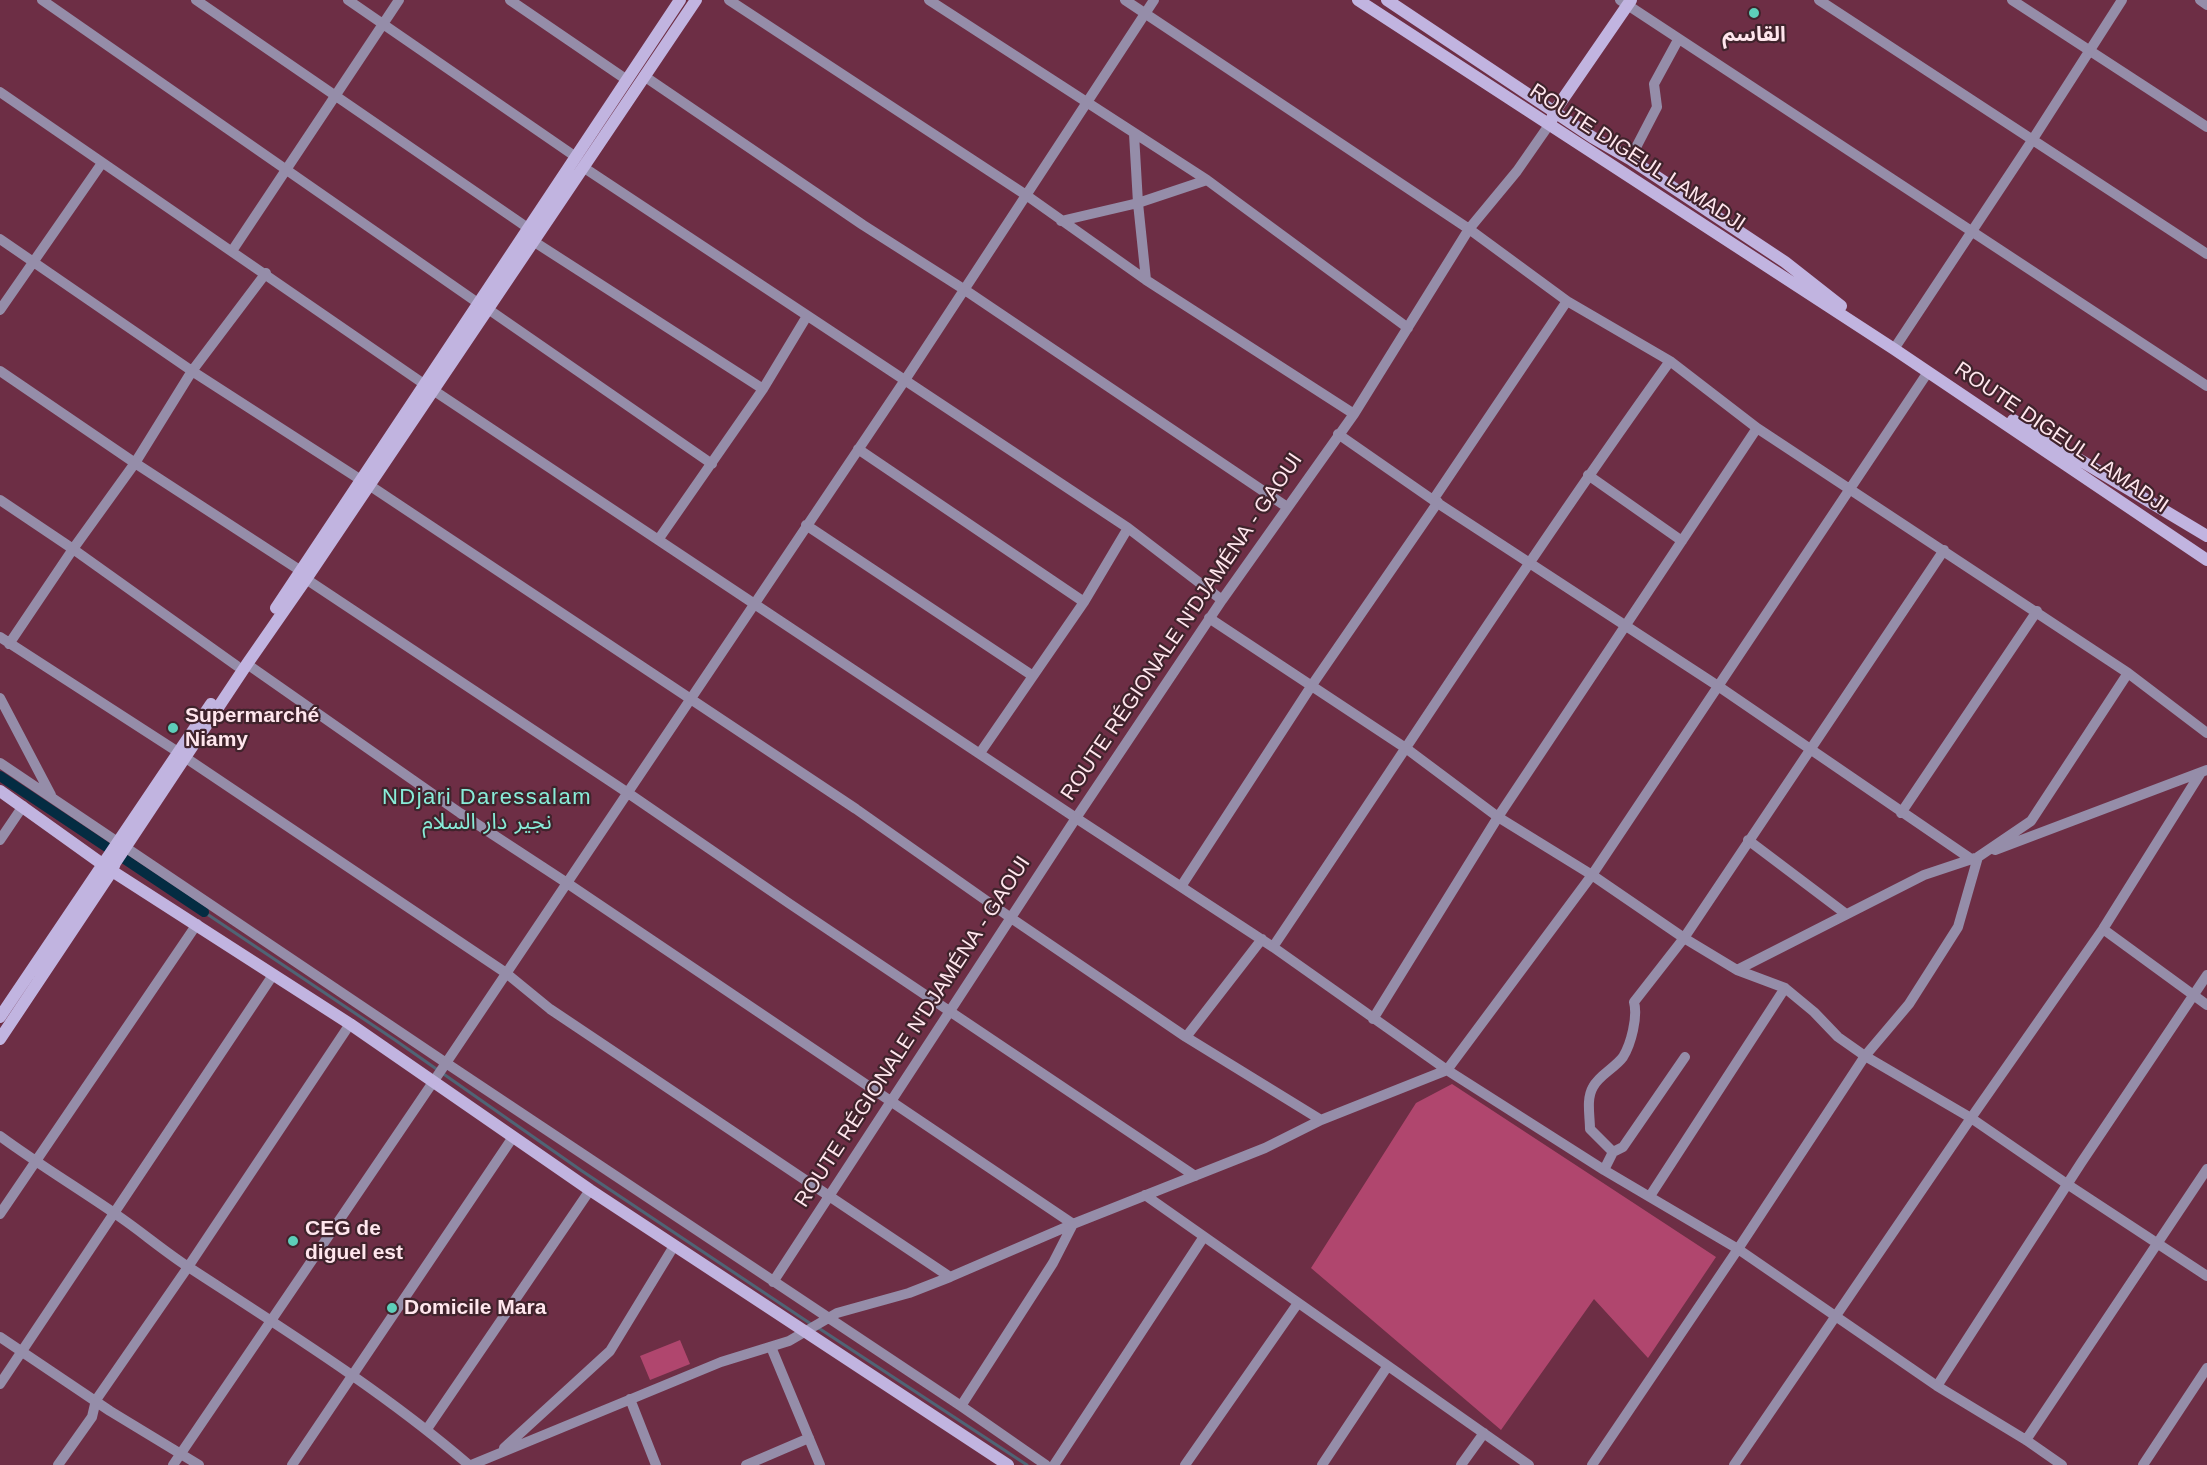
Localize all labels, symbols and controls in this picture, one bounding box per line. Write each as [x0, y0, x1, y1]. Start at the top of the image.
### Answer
marker: القاسم [1747, 6, 1761, 20]
place label: القاسم [1722, 22, 1786, 48]
street label: ROUTE DIGEUL LAMADJI [1524, 79, 1750, 237]
street label: ROUTE DIGEUL LAMADJI [1949, 357, 2173, 519]
street label: ROUTE RÉGIONALE N'DJAMÉNA - GAOUI [1056, 449, 1308, 805]
place label: Supermarché Niamy [185, 703, 319, 753]
marker: Supermarché Niamy [166, 721, 180, 735]
district label: NDjari Daressalam نجير دار السلام [382, 785, 592, 836]
street label: ROUTE RÉGIONALE N'DJAMÉNA - GAOUI [790, 852, 1036, 1212]
place label: CEG de diguel est [305, 1216, 403, 1266]
marker: CEG de diguel est [286, 1234, 300, 1248]
place label: Domicile Mara [404, 1295, 546, 1321]
marker: Domicile Mara [385, 1301, 399, 1315]

